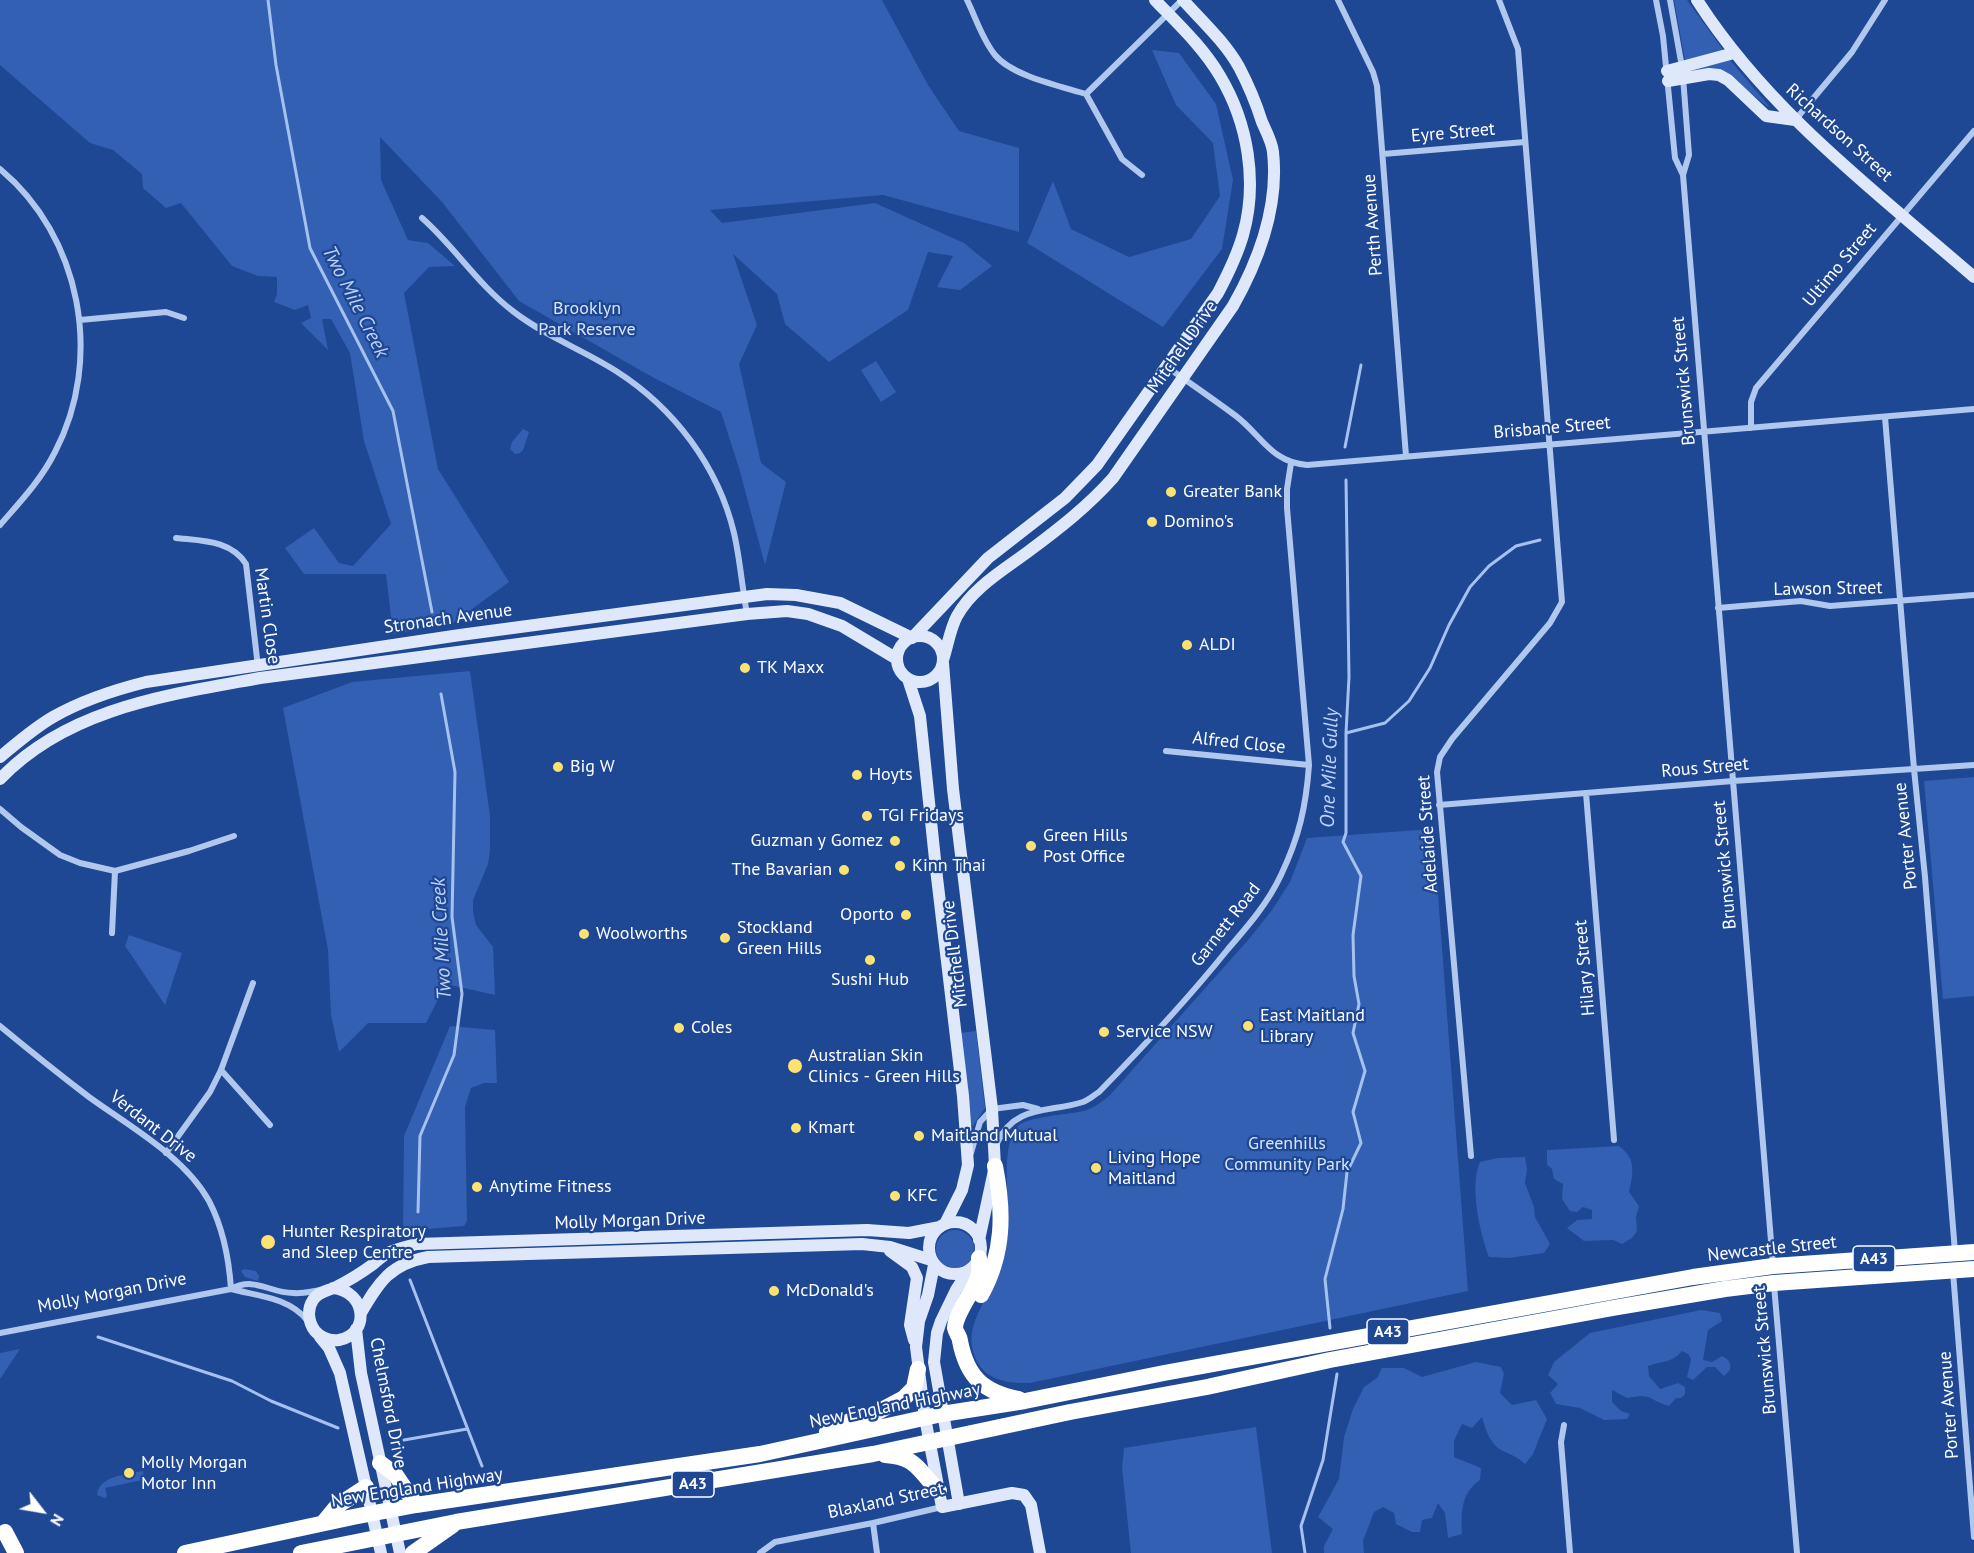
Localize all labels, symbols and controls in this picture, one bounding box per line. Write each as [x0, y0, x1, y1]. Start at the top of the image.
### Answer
street label: Richardson Street [1781, 79, 1897, 187]
street label: Eyre Street [1410, 119, 1496, 147]
street label: Perth Avenue [1359, 173, 1387, 277]
street label: Ultimo Street [1799, 219, 1881, 311]
water label: Two Mile Creek [317, 242, 393, 362]
street label: Mitchell Drive [1143, 297, 1223, 397]
park label: Brooklyn Park Reserve [538, 298, 636, 340]
street label: Brunswick Street [1668, 316, 1700, 446]
street label: Brisbane Street [1493, 412, 1611, 444]
place label: Greater Bank [1183, 481, 1282, 503]
marker: Greater Bank [1164, 485, 1178, 499]
place label: Domino's [1164, 511, 1234, 533]
marker: Domino's [1145, 515, 1159, 529]
street label: Martin Close [250, 566, 284, 666]
street label: Lawson Street [1773, 577, 1883, 601]
street label: Stronach Avenue [383, 599, 513, 639]
place label: ALDI [1199, 634, 1236, 656]
marker: ALDI [1180, 638, 1194, 652]
place label: TK Maxx [757, 657, 824, 679]
marker: TK Maxx [738, 661, 752, 675]
water label: One Mile Gully [1316, 708, 1344, 828]
street label: Alfred Close [1192, 727, 1286, 759]
street label: Rous Street [1660, 753, 1750, 783]
place label: Big W [570, 756, 615, 778]
marker: Big W [551, 760, 565, 774]
place label: Hoyts [869, 764, 913, 786]
marker: Hoyts [850, 768, 864, 782]
street label: Adelaide Street [1413, 774, 1443, 894]
street label: Porter Avenue [1890, 781, 1922, 891]
street label: Brunswick Street [1709, 800, 1741, 930]
place label: TGI Fridays [879, 805, 964, 827]
marker: TGI Fridays [860, 809, 874, 823]
place label: Green Hills Post Office [1043, 825, 1128, 868]
place label: Guzman y Gomez [751, 830, 883, 852]
marker: Guzman y Gomez [888, 834, 902, 848]
marker: Green Hills Post Office [1024, 839, 1038, 853]
place label: Kinn Thai [912, 855, 986, 877]
place label: The Bavarian [731, 859, 832, 881]
marker: Kinn Thai [893, 859, 907, 873]
marker: The Bavarian [837, 863, 851, 877]
water label: Two Mile Creek [427, 877, 457, 1001]
street label: Garnett Road [1187, 879, 1265, 971]
street label: Mitchell Drive [938, 899, 972, 1009]
place label: Oporto [840, 904, 894, 926]
marker: Oporto [899, 908, 913, 922]
place label: Stockland Green Hills [737, 917, 822, 960]
street label: Hilary Street [1570, 919, 1600, 1017]
place label: Woolworths [596, 923, 688, 945]
marker: Woolworths [577, 927, 591, 941]
marker: Stockland Green Hills [718, 931, 732, 945]
marker: Sushi Hub [863, 953, 877, 967]
place label: Sushi Hub [831, 969, 909, 991]
place label: East Maitland Library [1260, 1005, 1365, 1048]
place label: Coles [691, 1017, 732, 1039]
marker: East Maitland Library [1241, 1019, 1255, 1033]
marker: Coles [672, 1021, 686, 1035]
place label: Service NSW [1116, 1021, 1213, 1043]
marker: Service NSW [1097, 1025, 1111, 1039]
place label: Australian Skin Clinics - Green Hills [808, 1045, 960, 1088]
marker: Australian Skin Clinics - Green Hills [786, 1057, 804, 1075]
street label: Verdant Drive [105, 1086, 201, 1168]
place label: Kmart [808, 1117, 855, 1139]
marker: Kmart [789, 1121, 803, 1135]
place label: Maitland Mutual [931, 1125, 1058, 1147]
marker: Maitland Mutual [912, 1129, 926, 1143]
park label: Greenhills Community Park [1224, 1133, 1350, 1176]
place label: Living Hope Maitland [1108, 1147, 1201, 1190]
marker: Living Hope Maitland [1089, 1161, 1103, 1175]
place label: Anytime Fitness [489, 1176, 612, 1198]
marker: Anytime Fitness [470, 1180, 484, 1194]
place label: KFC [907, 1185, 938, 1207]
marker: KFC [888, 1189, 902, 1203]
street label: Molly Morgan Drive [554, 1208, 706, 1234]
place label: Hunter Respiratory and Sleep Centre [282, 1221, 426, 1264]
street label: Newcastle Street [1706, 1231, 1838, 1267]
marker: Hunter Respiratory and Sleep Centre [259, 1233, 277, 1251]
road number: A43 [1853, 1246, 1895, 1272]
street label: Molly Morgan Drive [36, 1268, 188, 1318]
place label: McDonald's [786, 1280, 874, 1302]
marker: McDonald's [767, 1284, 781, 1298]
street label: Brunswick Street [1749, 1285, 1781, 1415]
road number: A43 [1367, 1319, 1409, 1345]
street label: Chelmsford Drive [365, 1336, 411, 1470]
street label: Porter Avenue [1934, 1350, 1964, 1460]
street label: New England Highway [808, 1379, 982, 1433]
place label: Molly Morgan Motor Inn [141, 1452, 247, 1494]
street label: New England Highway [330, 1464, 504, 1512]
marker: Molly Morgan Motor Inn [122, 1466, 136, 1480]
road number: A43 [672, 1471, 714, 1497]
street label: Blaxland Street [826, 1478, 946, 1524]
north arrow [12, 1481, 72, 1541]
text: N [46, 1511, 69, 1530]

